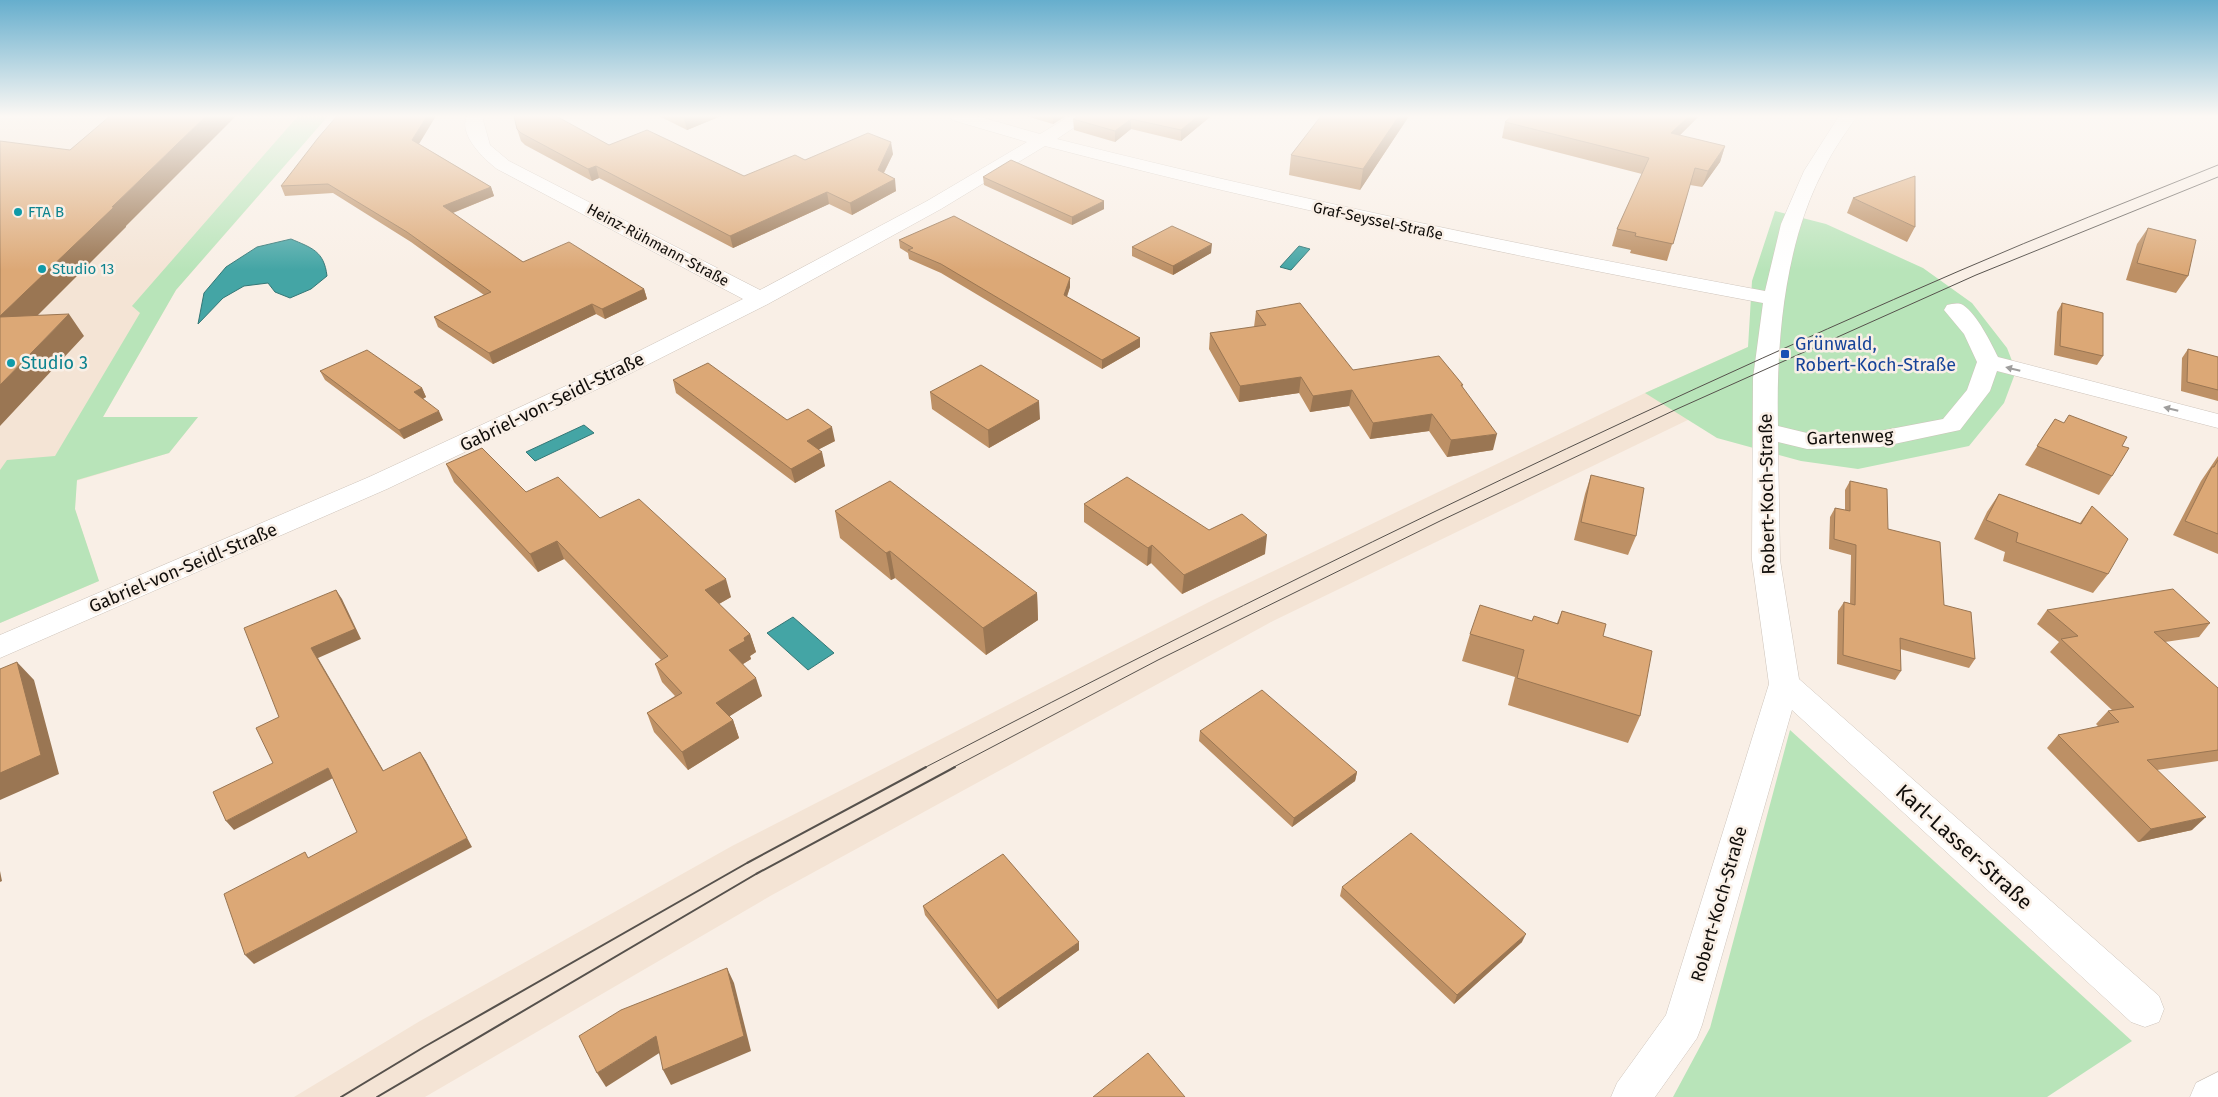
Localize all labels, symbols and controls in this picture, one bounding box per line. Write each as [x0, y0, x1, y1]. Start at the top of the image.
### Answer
street label: Graf-Seyssel-Straße [1311, 198, 1445, 244]
street label: Heinz-Rühmann-Straße [584, 200, 732, 290]
place label: FTA B [28, 203, 64, 221]
marker: FTA B [12, 206, 24, 218]
place label: Studio 13 [52, 260, 114, 278]
marker: Studio 13 [36, 263, 48, 275]
place label: Grünwald, Robert-Koch-Straße [1795, 333, 1956, 376]
street label: Gabriel-von-Seidl-Straße [456, 348, 648, 456]
marker: Grünwald, Robert-Koch-Straße [1779, 348, 1791, 360]
place label: Studio 3 [21, 352, 88, 374]
marker: Studio 3 [5, 357, 17, 369]
one-way arrow [2006, 365, 2021, 373]
one-way arrow [2163, 405, 2178, 413]
street label: Robert-Koch-Straße [1755, 413, 1779, 575]
street label: Gartenweg [1806, 424, 1894, 450]
street label: Gabriel-von-Seidl-Straße [86, 518, 280, 618]
street label: Karl-Lasser-Straße [1890, 779, 2038, 915]
street label: Robert-Koch-Straße [1686, 824, 1752, 984]

